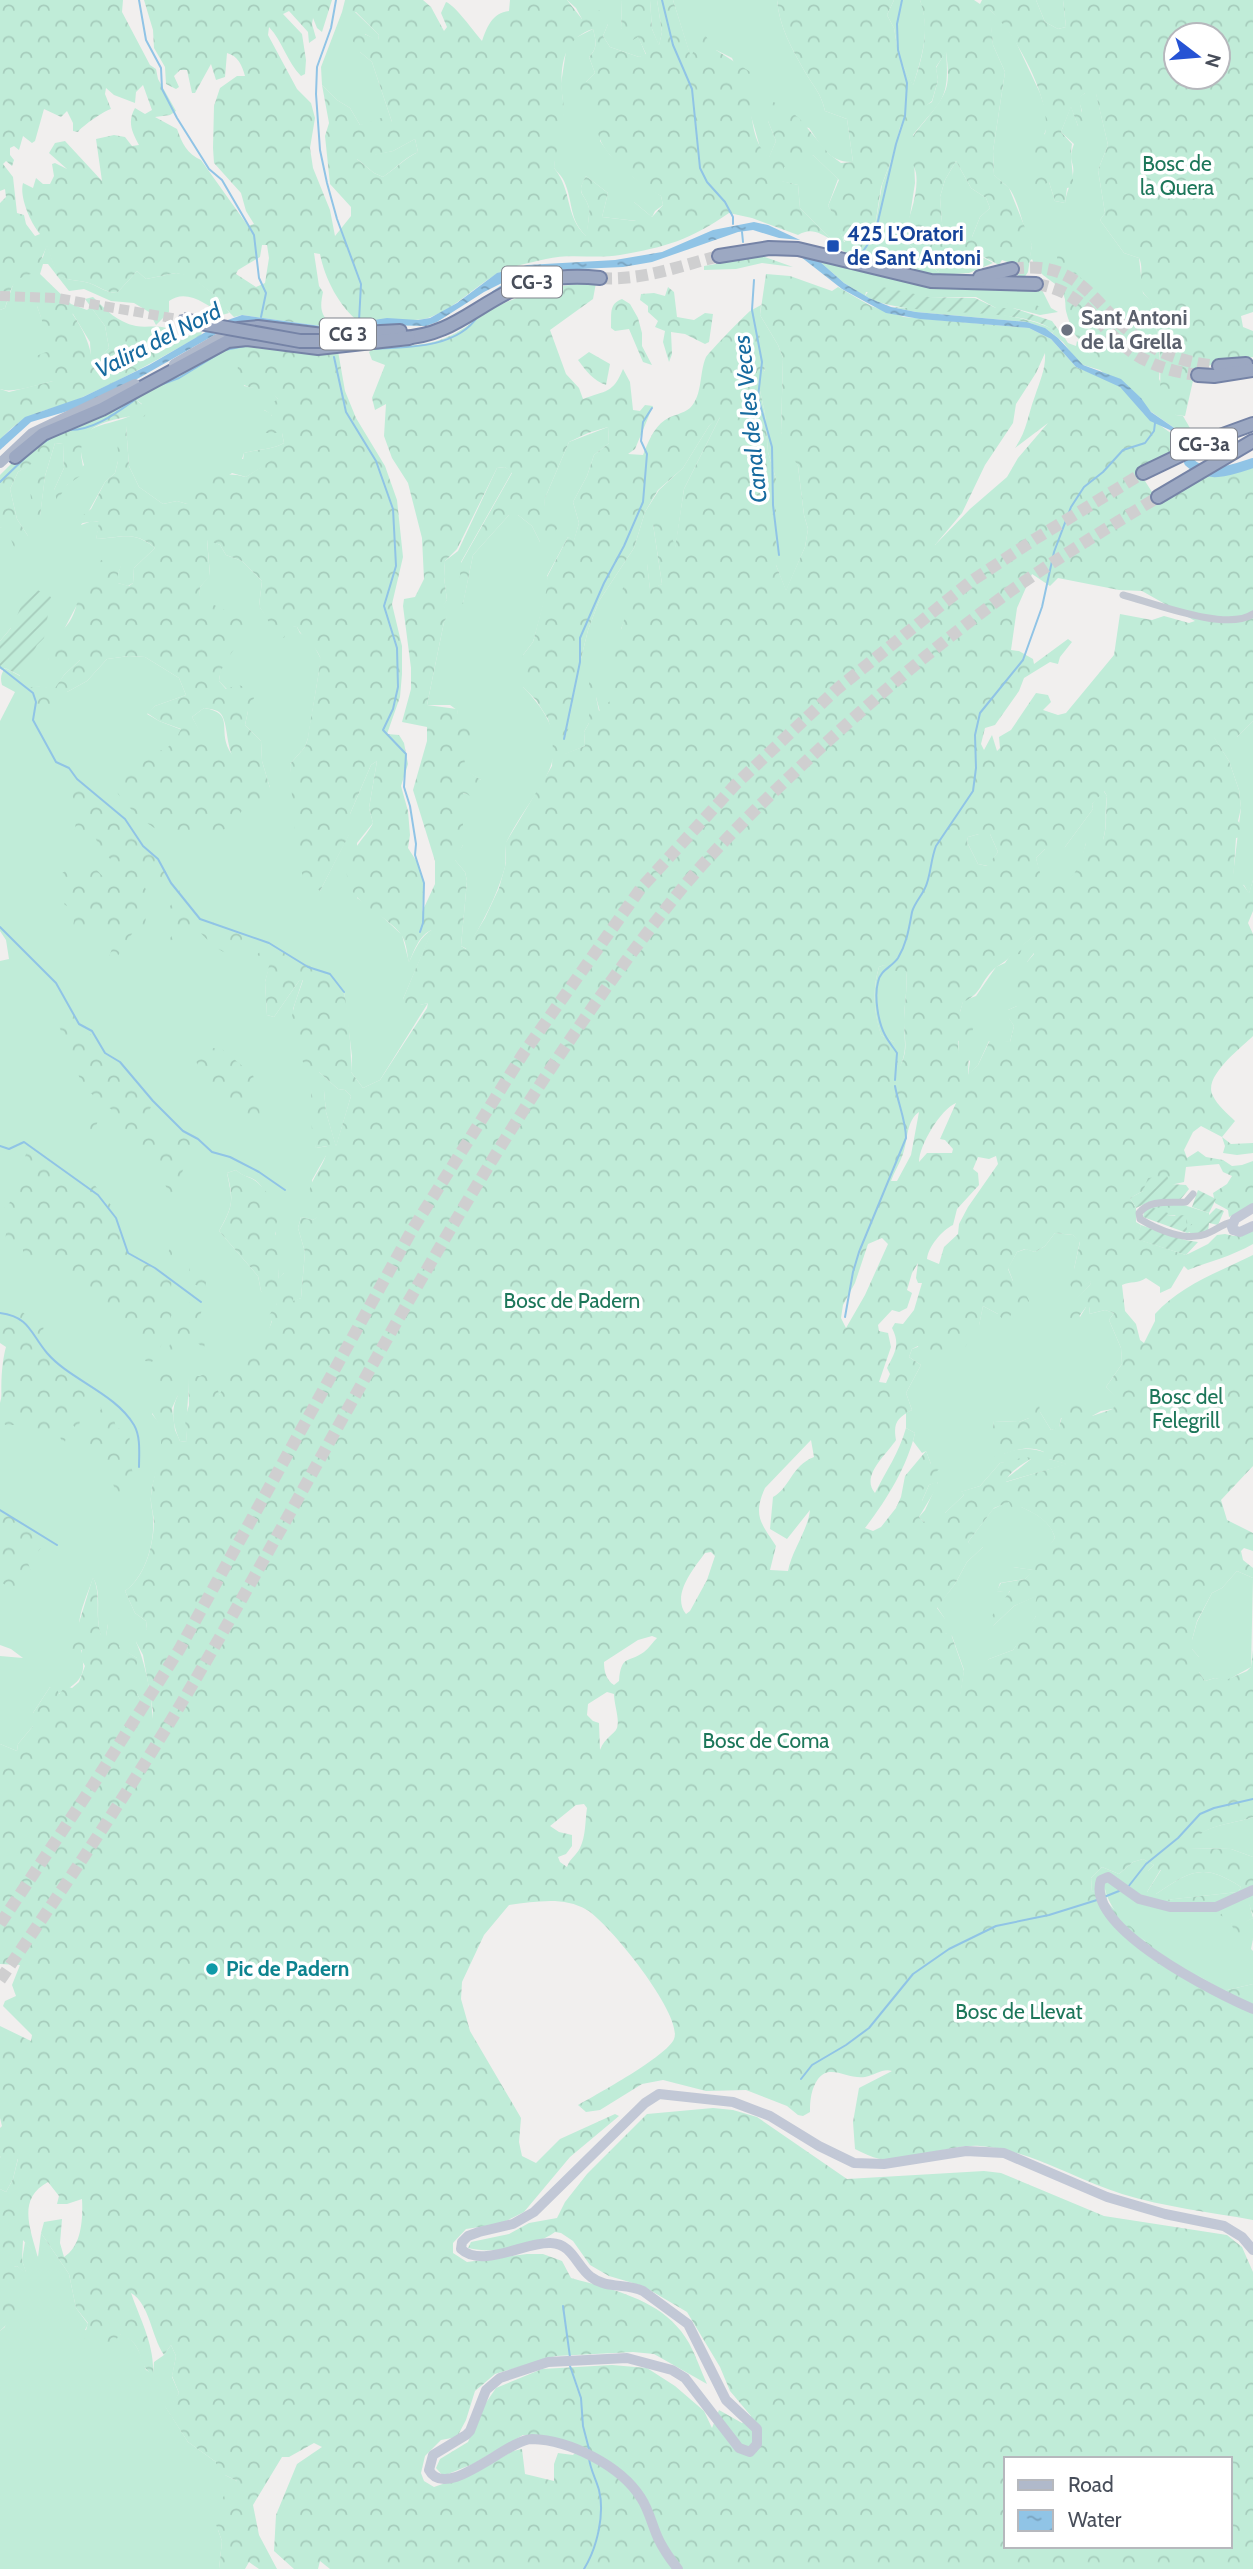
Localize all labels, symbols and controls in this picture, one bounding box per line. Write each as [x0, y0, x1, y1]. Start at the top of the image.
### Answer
north arrow [1162, 21, 1232, 91]
text: N [1200, 51, 1226, 70]
park label: Bosc de la Quera [1140, 151, 1214, 200]
place label: 425 L'Oratori de Sant Antoni [847, 221, 981, 270]
marker: 425 L'Oratori de Sant Antoni [825, 238, 841, 254]
road number: CG-3 [502, 266, 562, 298]
water label: Valira del Nord [90, 296, 226, 384]
place label: Sant Antoni de la Grella [1081, 305, 1187, 354]
road number: CG 3 [320, 318, 376, 350]
marker: Sant Antoni de la Grella [1059, 322, 1075, 338]
water label: Canal de les Veces [727, 334, 773, 504]
road number: CG-3a [1171, 428, 1237, 460]
park label: Bosc de Padern [504, 1288, 640, 1313]
park label: Bosc del Felegrill [1149, 1384, 1223, 1433]
park label: Bosc de Coma [703, 1728, 829, 1753]
place label: Pic de Padern [226, 1956, 349, 1981]
marker: Pic de Padern [204, 1961, 220, 1977]
park label: Bosc de Llevat [955, 1999, 1083, 2024]
legend [1004, 2457, 1232, 2548]
text: Road [1068, 2472, 1114, 2497]
text: Water [1068, 2507, 1122, 2532]

